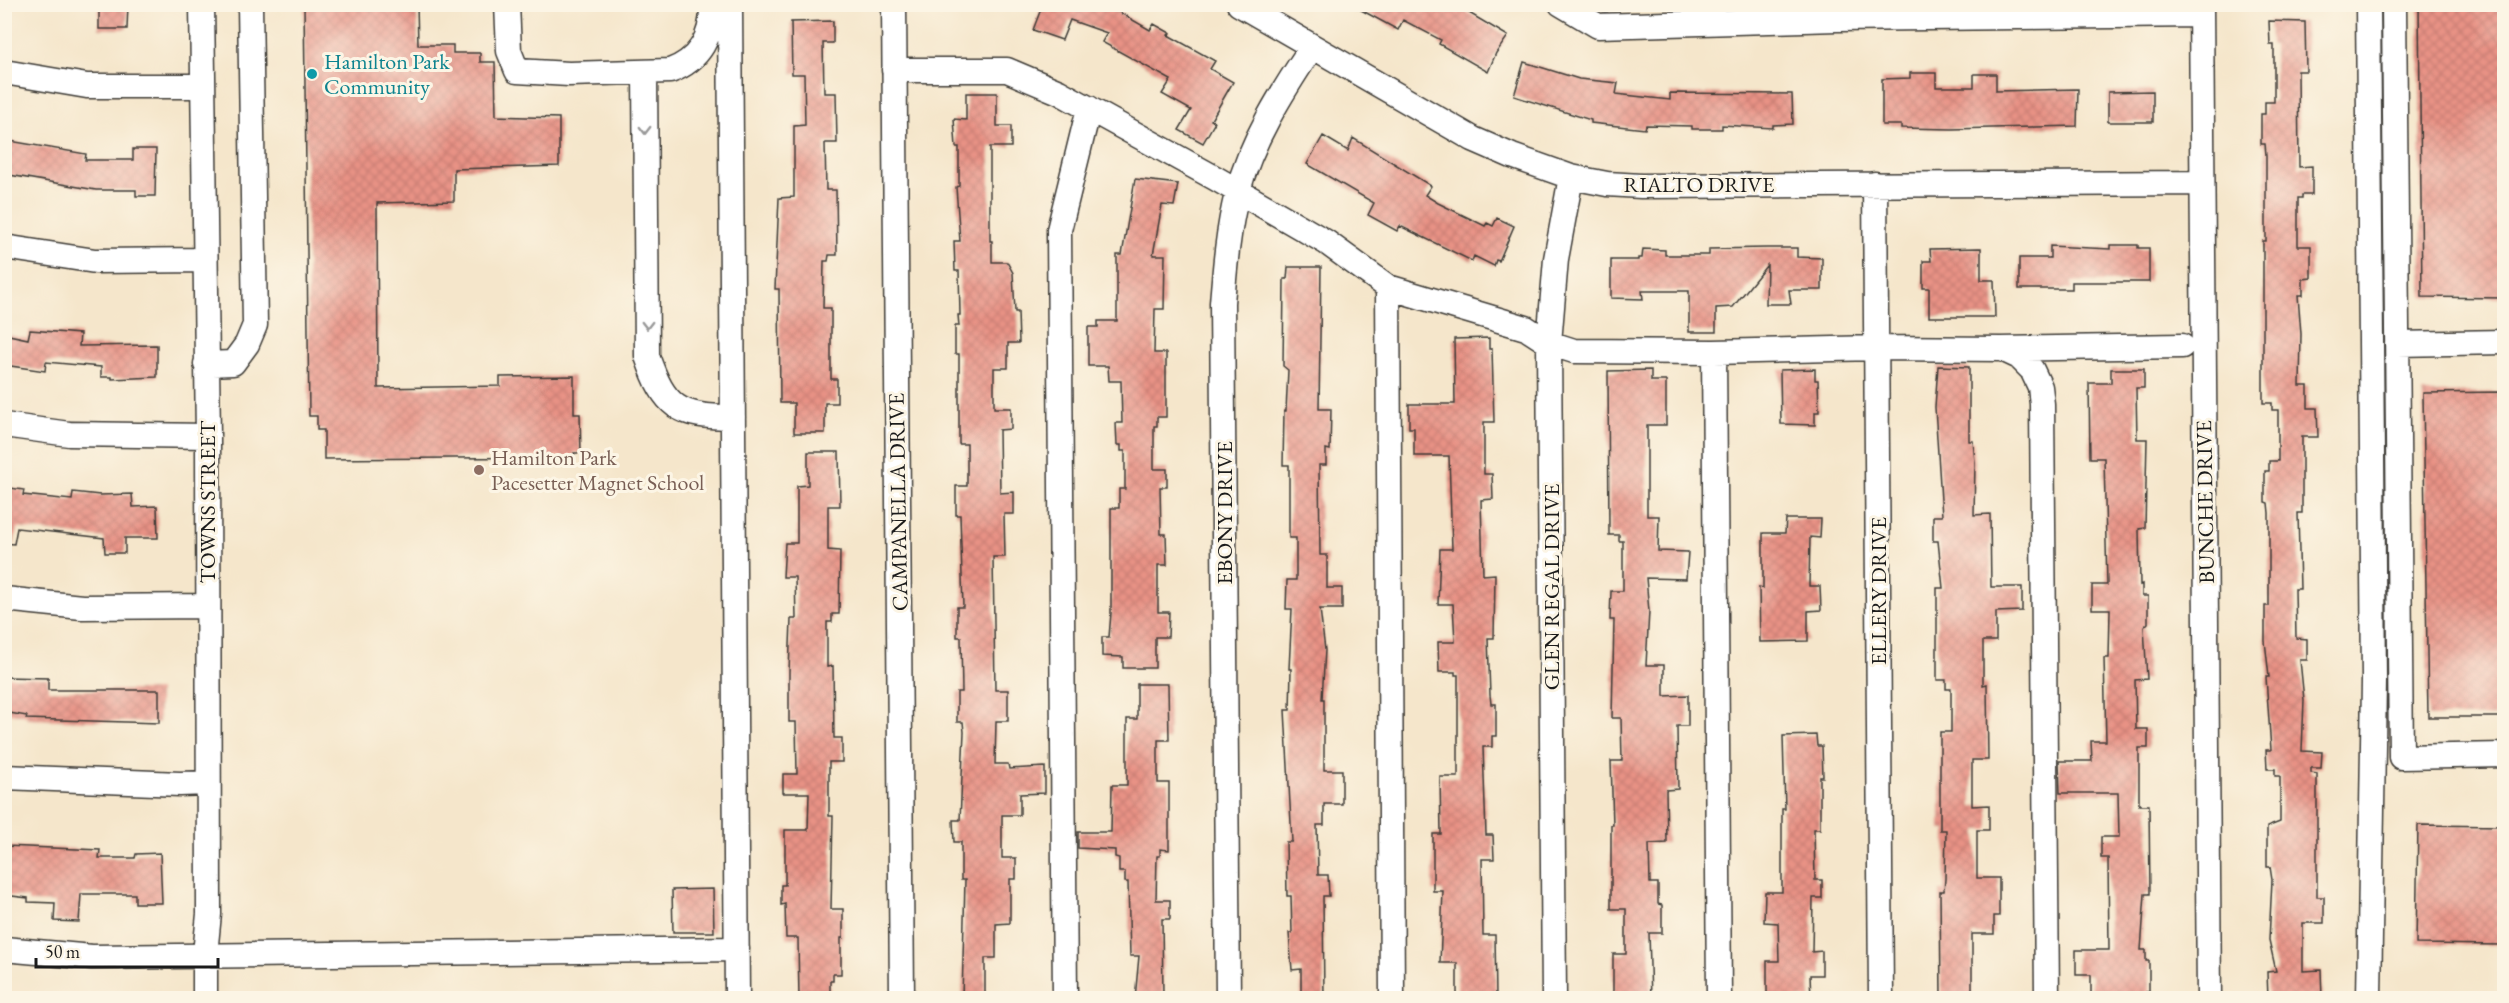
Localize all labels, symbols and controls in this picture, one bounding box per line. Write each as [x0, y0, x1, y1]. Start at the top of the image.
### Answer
place label: Hamilton Park Community [324, 47, 450, 101]
marker: Hamilton Park Community [305, 67, 319, 81]
one-way arrow [639, 126, 651, 135]
street label: RIALTO DRIVE [1623, 170, 1775, 199]
one-way arrow [641, 321, 653, 330]
street label: CAMPANELLA DRIVE [882, 393, 914, 611]
street label: TOWNS STREET [193, 420, 222, 583]
street label: BUNCHE DRIVE [2189, 420, 2221, 584]
street label: EBONY DRIVE [1210, 441, 1239, 585]
place label: Hamilton Park Pacesetter Magnet School [491, 443, 704, 497]
marker: Hamilton Park Pacesetter Magnet School [472, 463, 486, 477]
street label: GLEN REGAL DRIVE [1537, 484, 1566, 690]
street label: ELLERY DRIVE [1864, 517, 1893, 665]
scale bar [36, 931, 218, 969]
text: 50 m [45, 940, 80, 963]

